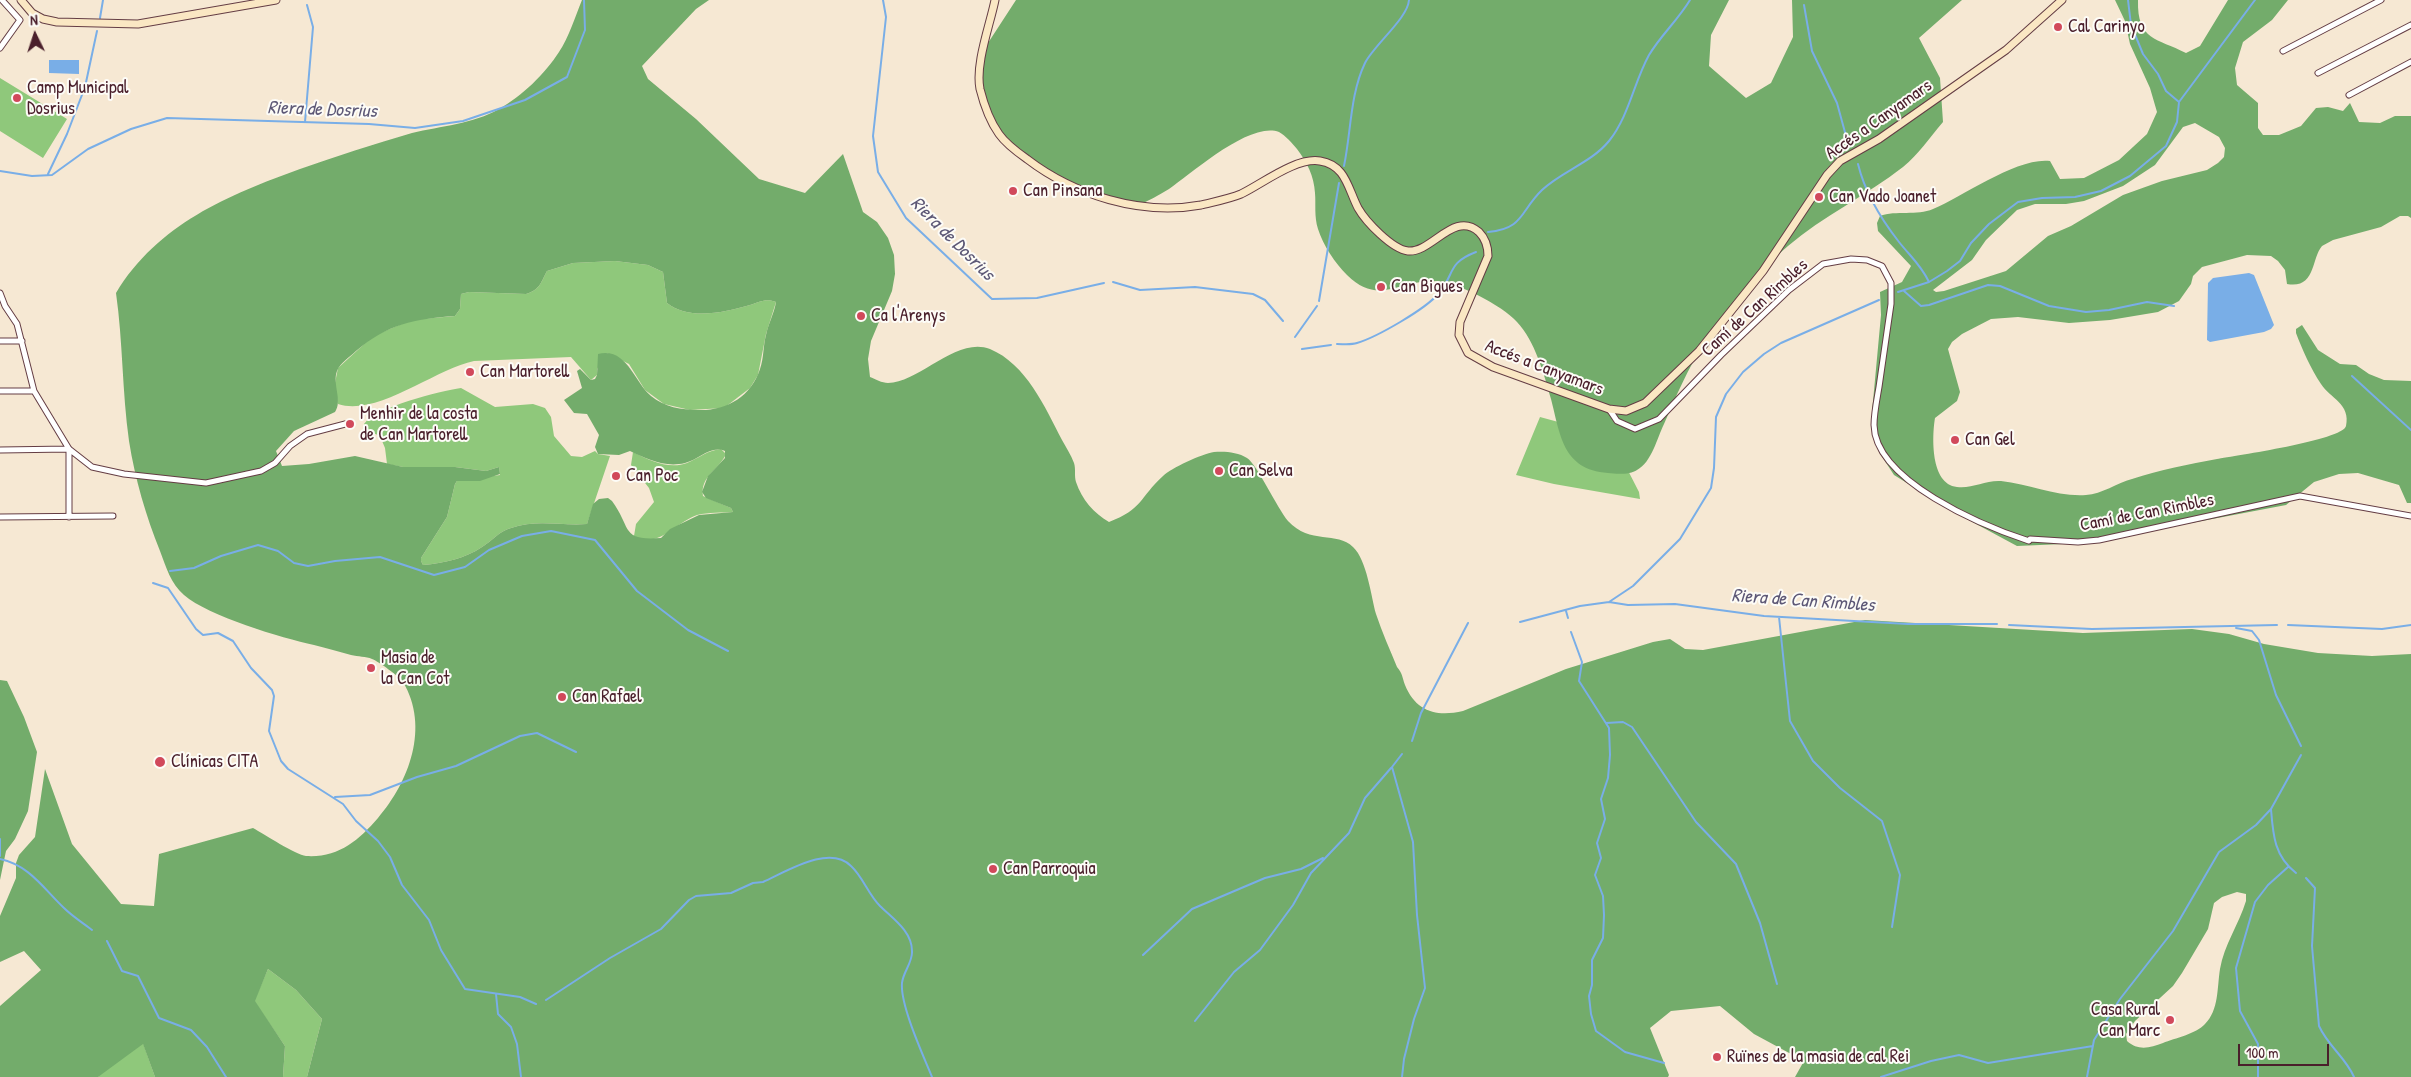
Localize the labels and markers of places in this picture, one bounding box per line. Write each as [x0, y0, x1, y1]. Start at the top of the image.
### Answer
place label: Cal Carinyo [2068, 16, 2145, 38]
marker: Cal Carinyo [2052, 21, 2064, 33]
place label: Camp Municipal Dosrius [27, 77, 129, 120]
marker: Camp Municipal Dosrius [11, 92, 23, 104]
place label: Can Pinsana [1023, 180, 1102, 202]
marker: Can Pinsana [1007, 185, 1019, 197]
place label: Can Vado Joanet [1829, 186, 1936, 208]
marker: Can Vado Joanet [1813, 191, 1825, 203]
place label: Can Bigues [1391, 276, 1463, 298]
marker: Can Bigues [1375, 281, 1387, 293]
place label: Ca l'Arenys [871, 305, 945, 327]
marker: Ca l'Arenys [855, 310, 867, 322]
place label: Can Martorell [480, 361, 569, 383]
marker: Can Martorell [464, 366, 476, 378]
place label: Menhir de la costa de Can Martorell [360, 403, 477, 446]
marker: Menhir de la costa de Can Martorell [344, 418, 356, 430]
place label: Can Gel [1965, 429, 2015, 451]
marker: Can Gel [1949, 434, 1961, 446]
place label: Can Selva [1229, 460, 1293, 482]
place label: Can Poc [626, 465, 678, 487]
marker: Can Selva [1213, 465, 1225, 477]
marker: Can Poc [610, 470, 622, 482]
place label: Masia de la Can Cot [381, 647, 449, 690]
marker: Masia de la Can Cot [365, 662, 377, 674]
place label: Can Rafael [572, 686, 642, 708]
marker: Can Rafael [556, 691, 568, 703]
place label: Clínicas CITA [171, 751, 258, 773]
marker: Clínicas CITA [153, 755, 167, 769]
place label: Can Parroquia [1003, 858, 1096, 880]
marker: Can Parroquia [987, 863, 999, 875]
place label: Casa Rural Can Marc [2091, 999, 2160, 1042]
marker: Casa Rural Can Marc [2164, 1014, 2176, 1026]
place label: Ruïnes de la masia de cal Rei [1727, 1046, 1909, 1068]
marker: Ruïnes de la masia de cal Rei [1711, 1051, 1723, 1063]

